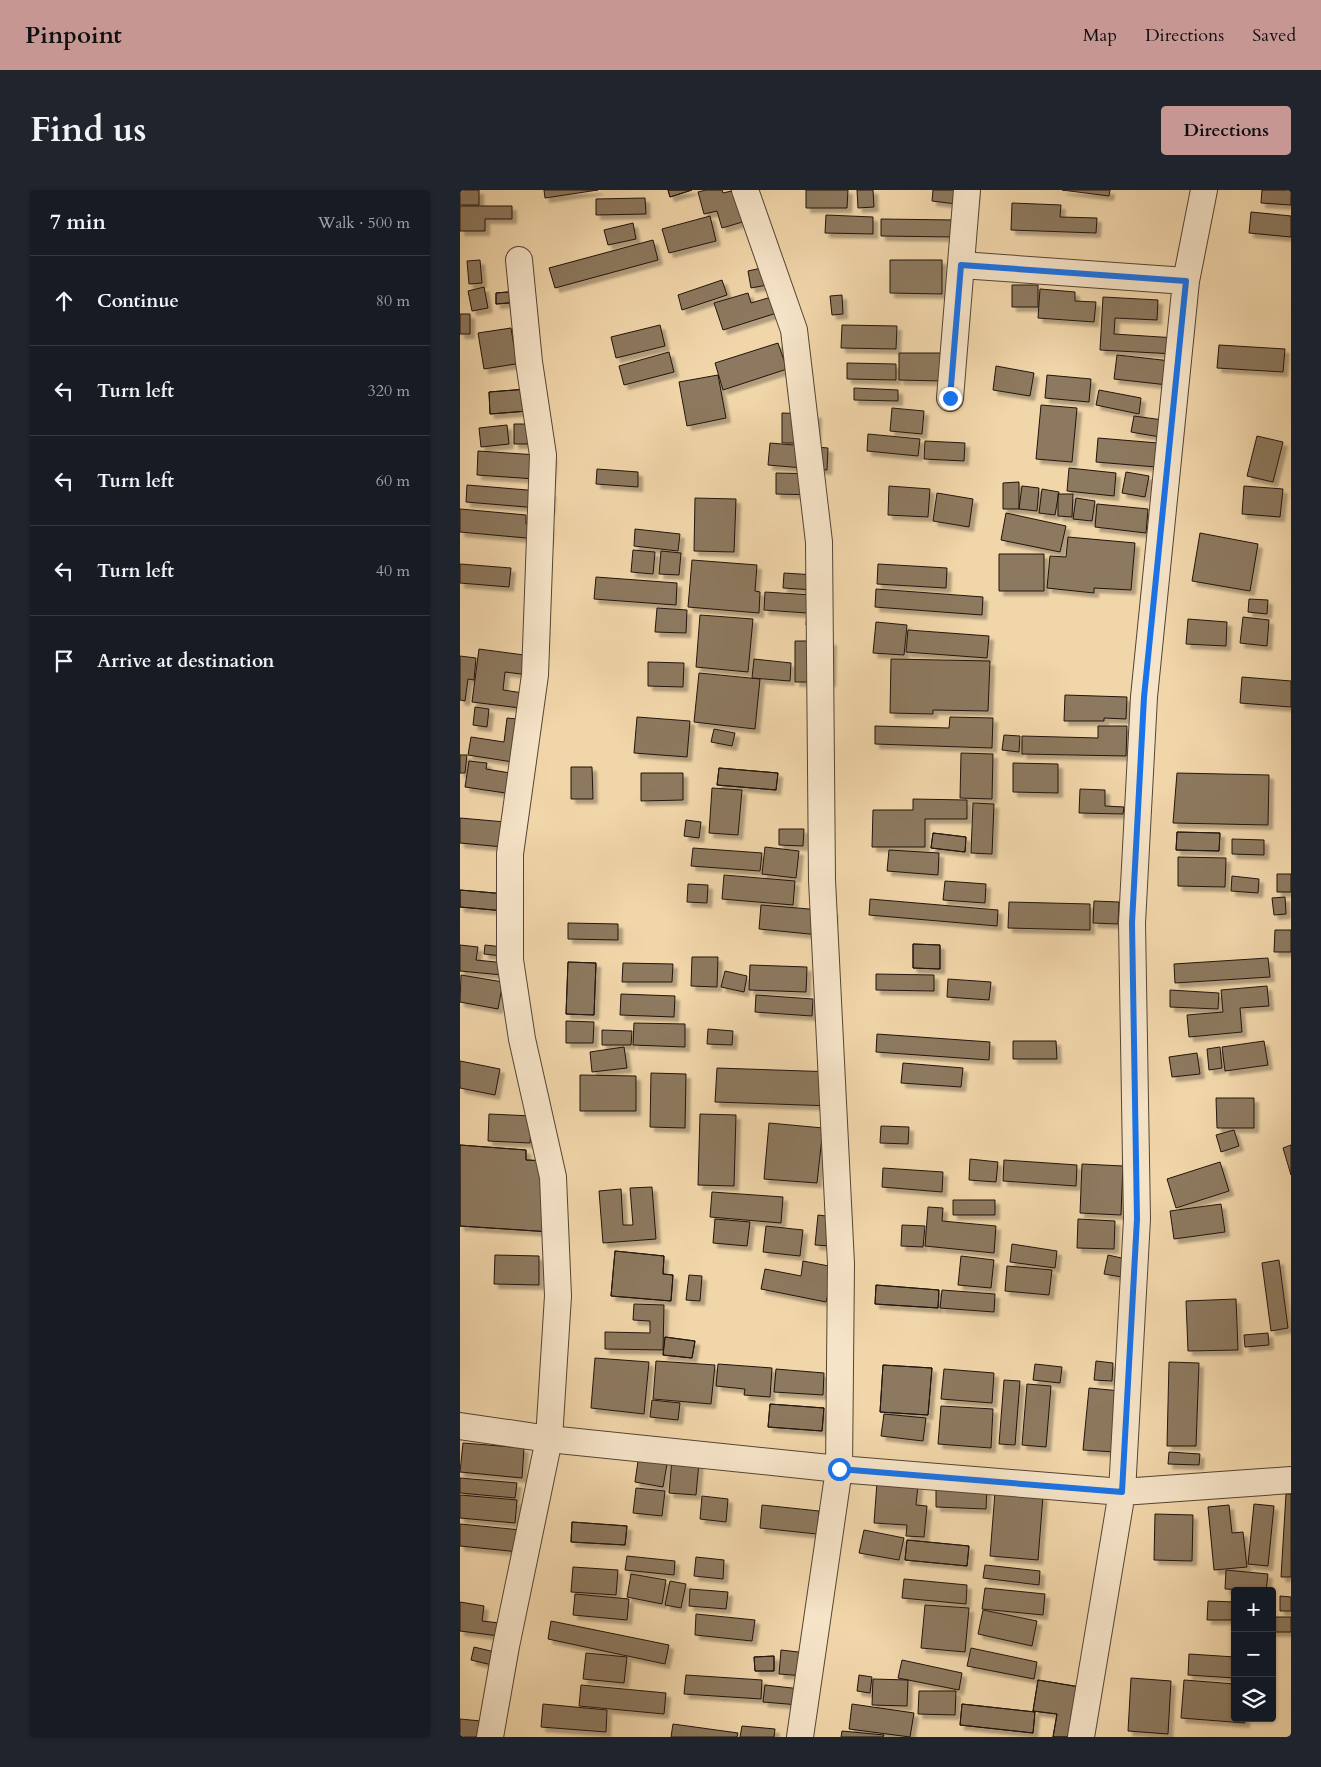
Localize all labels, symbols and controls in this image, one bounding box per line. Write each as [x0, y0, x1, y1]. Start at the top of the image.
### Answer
text: Pinpoint [25, 19, 122, 52]
text: Map [1083, 23, 1117, 48]
text: Directions [1145, 23, 1224, 48]
text: Saved [1252, 23, 1296, 48]
text: Find us [30, 106, 146, 154]
button: Directions [1161, 106, 1291, 155]
text: 7 min [50, 208, 106, 237]
text: Walk · 500 m [318, 212, 410, 234]
icon: ahead [50, 287, 78, 315]
text: Continue [97, 288, 179, 314]
text: 80 m [376, 290, 410, 312]
icon: left [50, 377, 78, 405]
text: Turn left [97, 378, 174, 404]
text: 320 m [368, 380, 410, 402]
route end [939, 387, 962, 410]
icon: left [50, 467, 78, 495]
text: Turn left [97, 468, 174, 494]
text: 60 m [376, 470, 410, 492]
icon: left [50, 557, 78, 585]
text: Turn left [97, 558, 174, 584]
text: 40 m [376, 560, 410, 582]
icon: arrive [50, 647, 78, 675]
text: Arrive at destination [97, 648, 274, 674]
route start [828, 1458, 851, 1481]
map controls [1231, 1587, 1276, 1722]
button: + [1231, 1587, 1276, 1632]
button: − [1231, 1632, 1276, 1677]
button: layers [1231, 1677, 1276, 1722]

